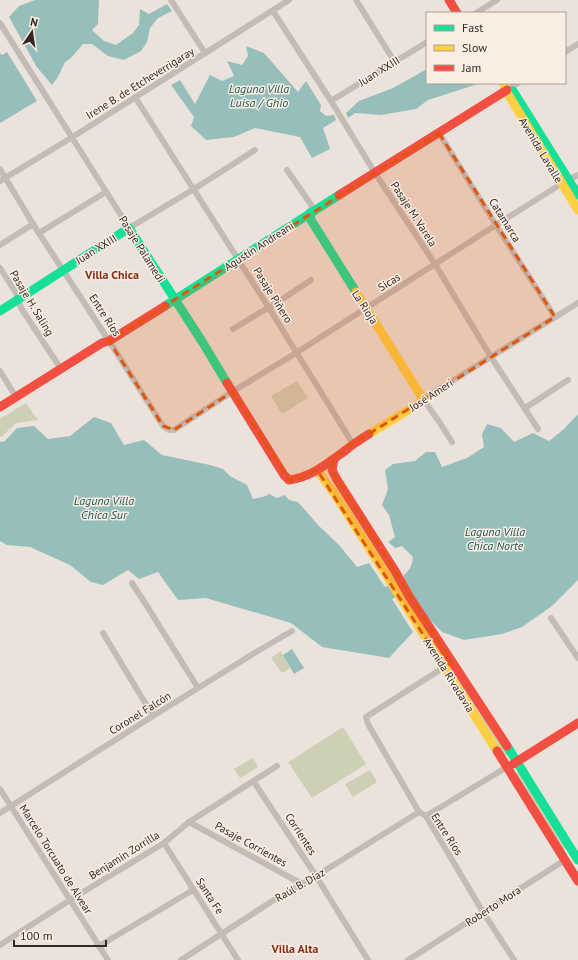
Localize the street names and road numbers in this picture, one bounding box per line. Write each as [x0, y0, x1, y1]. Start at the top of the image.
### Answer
street label: Irene B. de Etcheverrigaray [83, 43, 197, 122]
street label: Juan XXIII [355, 53, 402, 90]
street label: Avenida Lavalle [516, 115, 566, 186]
street label: Pasaje M. Varela [388, 179, 440, 249]
street label: Catamarca [486, 195, 524, 245]
street label: Pasaje Palamedi [116, 213, 168, 285]
street label: Agustín Andreani [222, 218, 296, 274]
street label: Juan XXIII [72, 231, 119, 268]
street label: Pasaje Piñero [250, 265, 296, 326]
street label: Pasaje H. Saling [7, 268, 57, 338]
street label: Sicas [375, 270, 403, 294]
street label: La Rioja [349, 287, 381, 327]
street label: Entre Ríos [86, 291, 124, 339]
street label: José Ameri [406, 376, 456, 415]
street label: Avenida Rivadavia [420, 635, 478, 715]
street label: Coronel Falcón [107, 688, 173, 738]
street label: Marcelo Torcuato de Alvear [16, 802, 96, 917]
street label: Corrientes [282, 810, 320, 858]
street label: Entre Ríos [428, 810, 466, 858]
street label: Pasaje Corrientes [212, 818, 290, 870]
street label: Benjamín Zorrilla [86, 828, 162, 882]
street label: Raúl B. Díaz [273, 865, 328, 905]
street label: Santa Fe [193, 875, 227, 917]
street label: Roberto Mora [462, 883, 524, 929]

